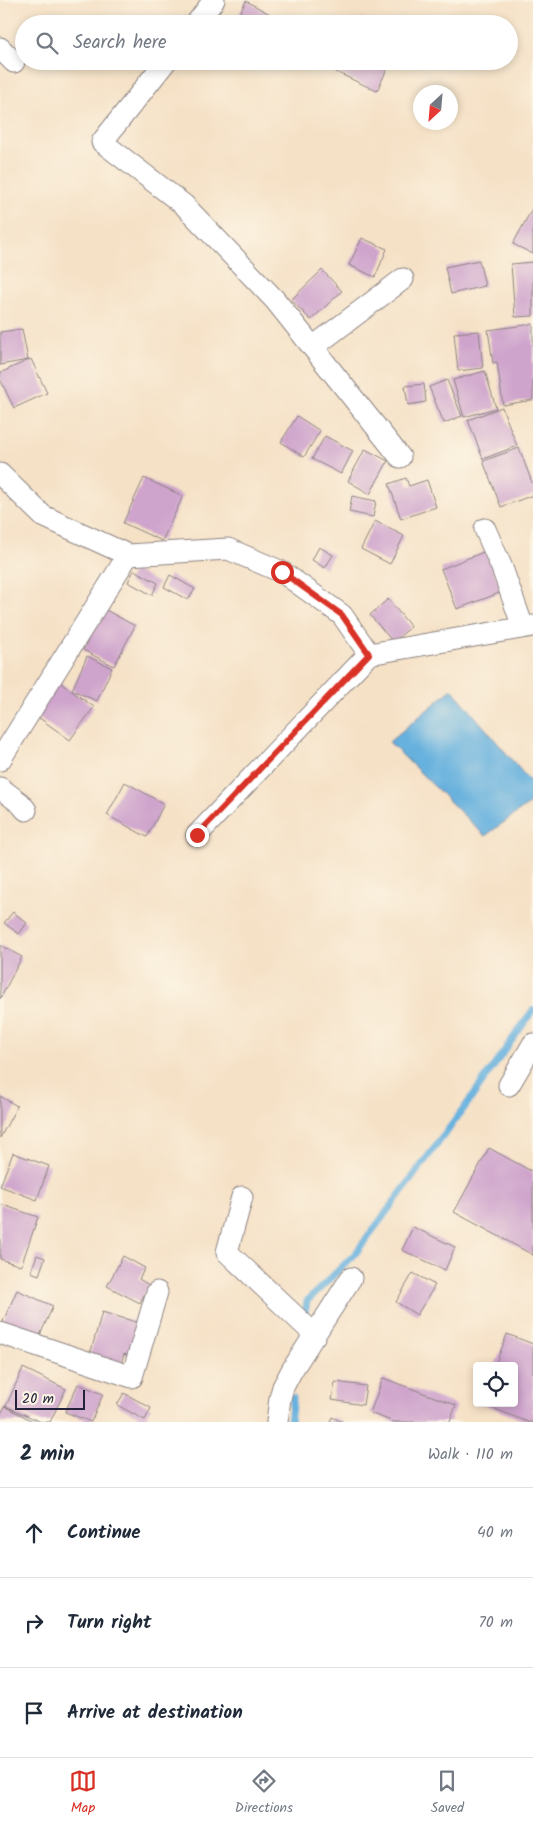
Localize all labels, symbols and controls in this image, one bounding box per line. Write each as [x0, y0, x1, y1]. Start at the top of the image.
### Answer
search box [15, 15, 518, 70]
text: Search here [73, 28, 167, 58]
icon: search [33, 29, 61, 57]
north arrow [413, 85, 458, 130]
route start [271, 561, 294, 584]
route end [186, 824, 209, 847]
map controls [473, 1362, 518, 1407]
button: locate [473, 1362, 518, 1407]
scale bar [15, 1387, 85, 1410]
text: 20 m [22, 1388, 54, 1410]
text: 2 min [20, 1438, 75, 1471]
text: Walk · 110 m [428, 1442, 513, 1467]
text: Continue [67, 1518, 140, 1548]
icon: ahead [20, 1519, 48, 1547]
text: 40 m [477, 1520, 513, 1545]
text: Turn right [67, 1608, 152, 1638]
icon: right [20, 1609, 48, 1637]
text: 70 m [478, 1610, 513, 1635]
text: Arrive at destination [67, 1698, 243, 1728]
icon: arrive [20, 1699, 48, 1727]
tab: Map [69, 1767, 97, 1819]
tab: Directions [235, 1767, 293, 1819]
tab: Saved [431, 1767, 464, 1819]

